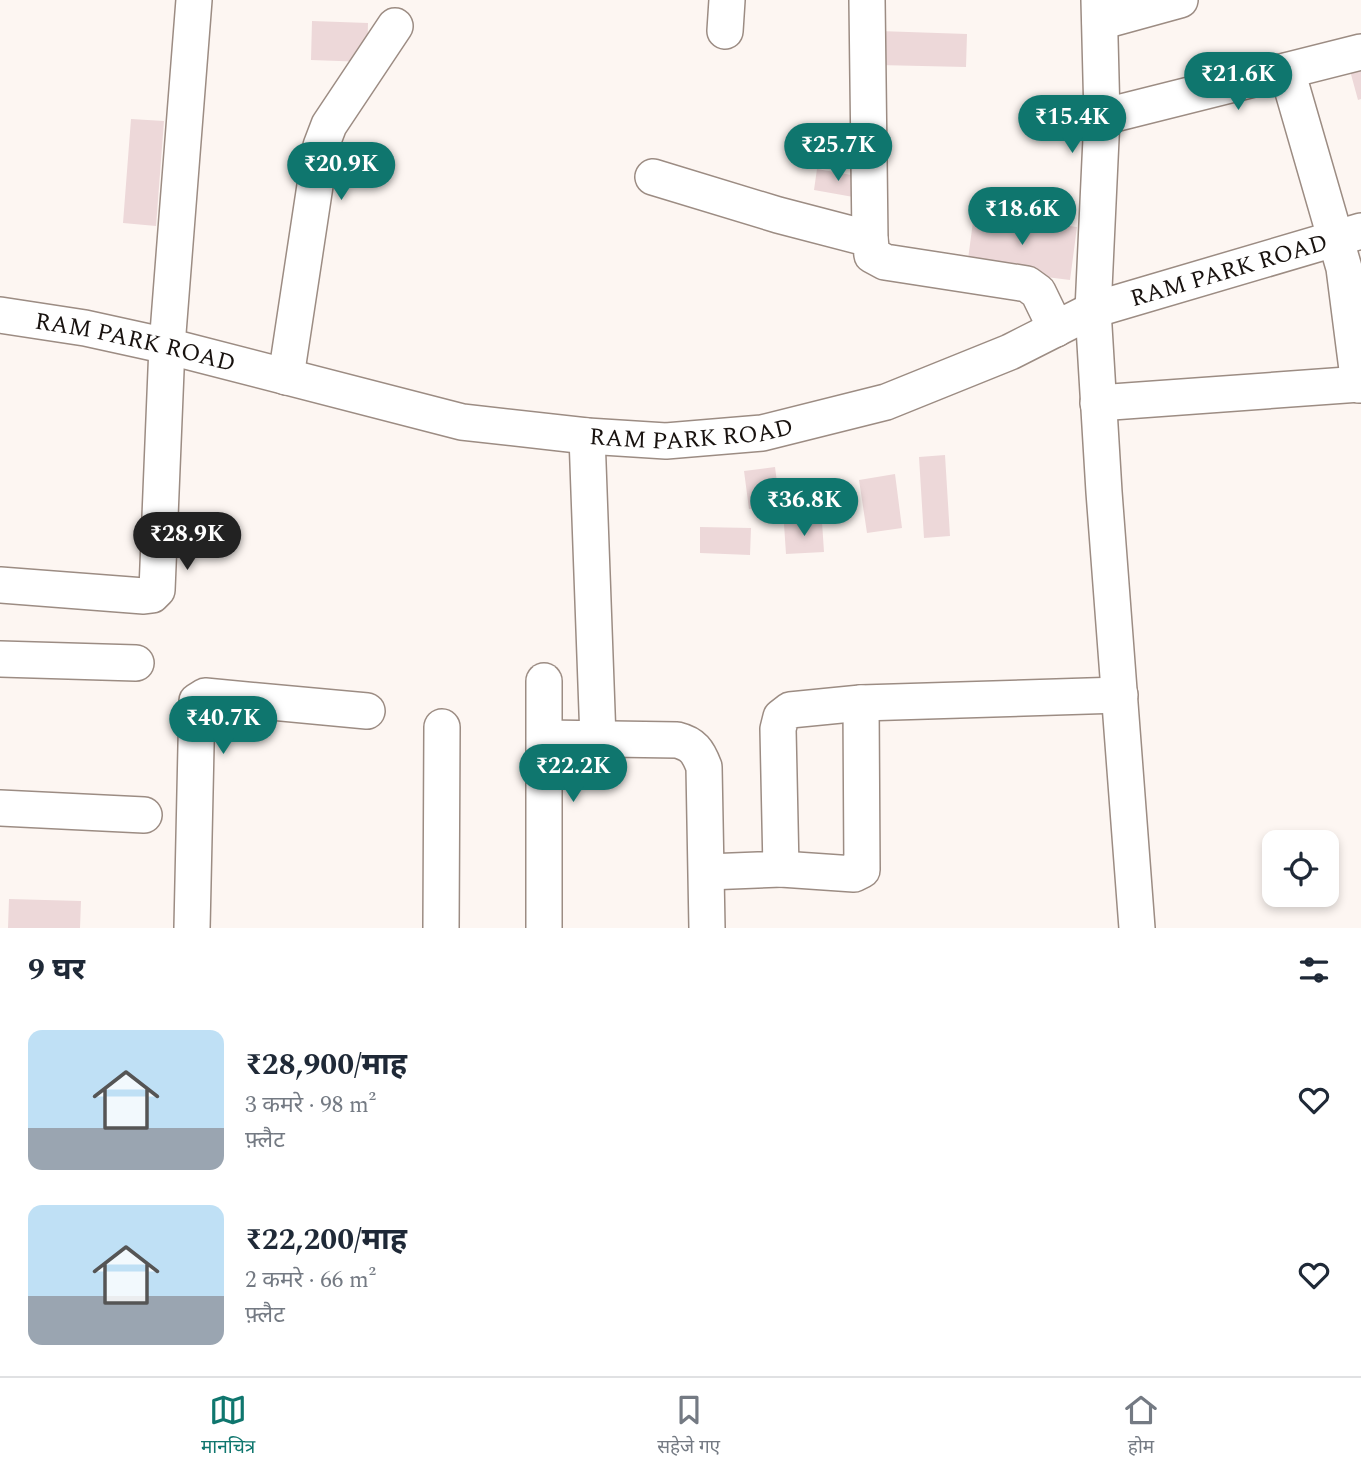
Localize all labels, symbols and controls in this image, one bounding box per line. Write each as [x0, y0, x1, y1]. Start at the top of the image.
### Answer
pin: ₹21.6K [1181, 52, 1295, 112]
text: ₹21.6K [1200, 57, 1276, 92]
pin: ₹15.4K [1015, 96, 1129, 155]
text: ₹15.4K [1034, 100, 1110, 135]
pin: ₹25.7K [781, 124, 895, 183]
text: ₹25.7K [800, 128, 876, 163]
pin: ₹20.9K [284, 142, 398, 202]
text: ₹20.9K [303, 147, 379, 182]
pin: ₹18.6K [965, 188, 1079, 247]
text: ₹18.6K [984, 192, 1060, 227]
street label: RAM PARK ROAD [1126, 225, 1332, 317]
street label: RAM PARK ROAD [32, 304, 239, 382]
street label: RAM PARK ROAD [588, 409, 797, 460]
pin: ₹36.8K [747, 478, 861, 538]
text: ₹36.8K [766, 483, 842, 518]
pin: ₹28.9K [130, 512, 244, 572]
text: ₹28.9K [149, 517, 225, 552]
pin: ₹40.7K [166, 696, 280, 756]
text: ₹40.7K [185, 701, 261, 736]
pin: ₹22.2K [516, 744, 630, 804]
text: ₹22.2K [535, 749, 611, 784]
map controls [1262, 830, 1339, 907]
button: locate [1262, 830, 1339, 907]
text: 9 घर [28, 947, 85, 993]
icon: filters [1295, 951, 1333, 989]
text: ₹28,900/माह [245, 1042, 407, 1088]
icon: home [84, 1058, 168, 1142]
icon: heart [1295, 1081, 1333, 1119]
text: 3 कमरे · 98 m² [245, 1088, 376, 1123]
text: फ़्लैट [245, 1123, 285, 1158]
text: ₹22,200/माह [245, 1217, 407, 1263]
icon: home [84, 1233, 168, 1317]
icon: heart [1295, 1256, 1333, 1294]
text: 2 कमरे · 66 m² [245, 1263, 376, 1298]
text: फ़्लैट [245, 1298, 285, 1333]
tab: मानचित्र [201, 1391, 255, 1462]
tab: सहेजे गए [657, 1391, 720, 1462]
tab: होम [1122, 1391, 1160, 1462]

